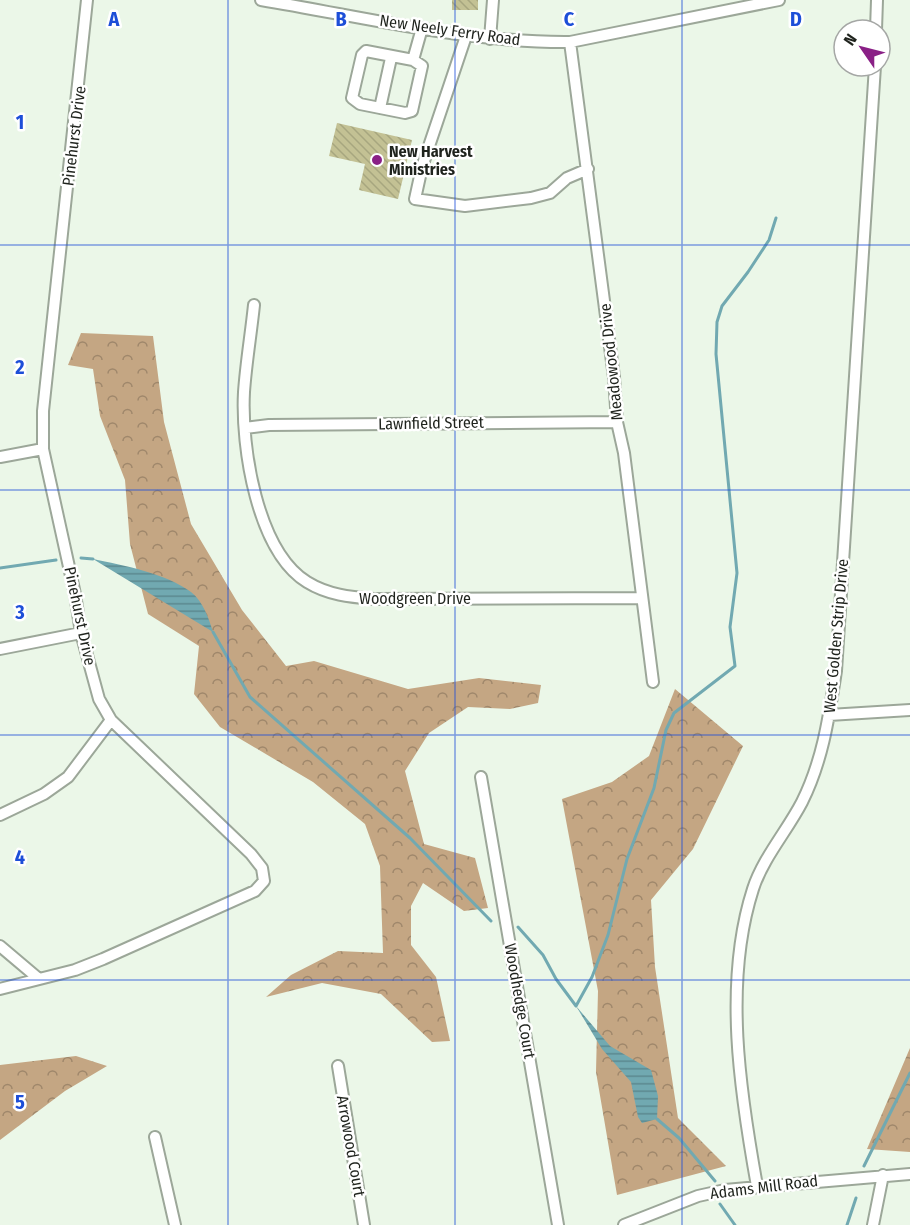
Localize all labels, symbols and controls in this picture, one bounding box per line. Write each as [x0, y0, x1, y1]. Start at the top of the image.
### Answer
text: A [108, 7, 121, 31]
text: B [335, 7, 347, 31]
text: C [564, 7, 575, 31]
text: D [790, 7, 802, 31]
street label: New Neely Ferry Road [378, 11, 522, 49]
north arrow [832, 18, 892, 78]
text: N [840, 30, 861, 49]
street label: Pinehurst Drive [58, 85, 90, 187]
text: 1 [16, 110, 24, 134]
place label: New Harvest Ministries [389, 142, 473, 179]
marker: New Harvest Ministries [370, 153, 384, 167]
street label: Meadowood Drive [595, 302, 627, 421]
text: 2 [14, 355, 25, 379]
street label: Lawnfield Street [378, 413, 485, 433]
street label: West Golden Strip Drive [820, 558, 852, 714]
street label: Pinehurst Drive [60, 565, 100, 667]
street label: Woodgreen Drive [359, 589, 471, 608]
text: 3 [14, 600, 25, 624]
text: 4 [15, 845, 25, 869]
street label: Woodhedge Court [501, 942, 540, 1061]
text: 5 [15, 1090, 25, 1114]
street label: Arrowood Court [333, 1094, 369, 1199]
street label: Adams Mill Road [709, 1171, 819, 1203]

